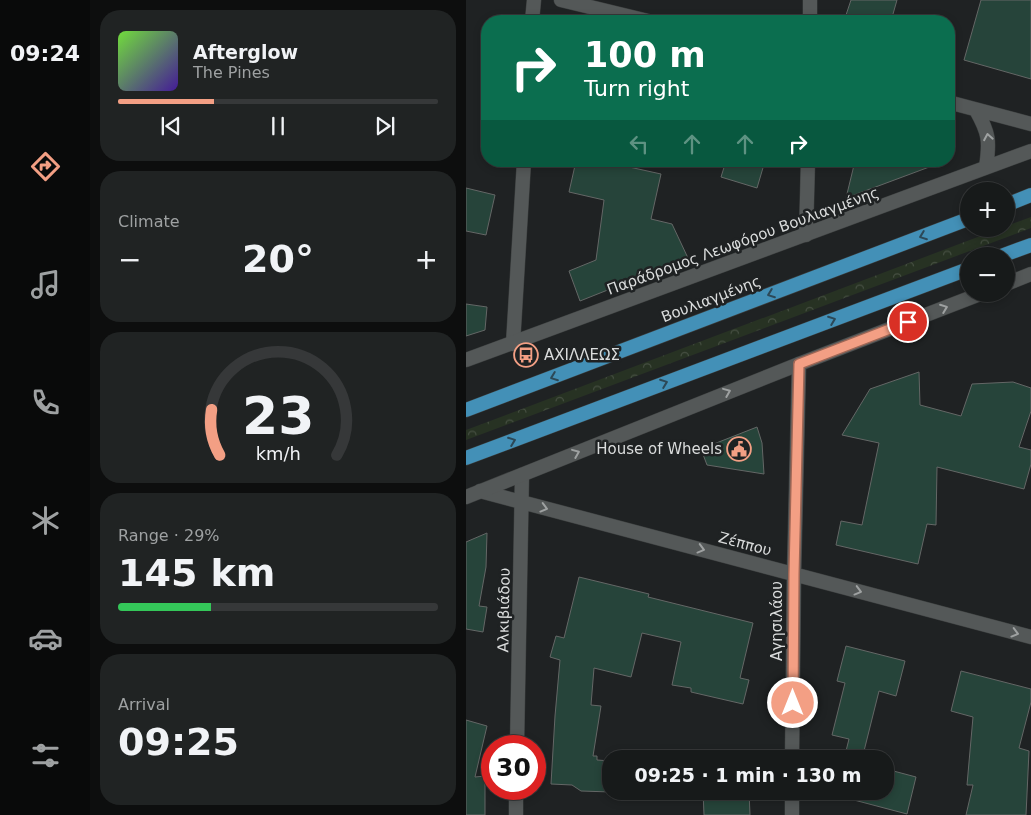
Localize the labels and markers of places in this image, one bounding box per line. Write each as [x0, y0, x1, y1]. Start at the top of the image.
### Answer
pin [887, 301, 929, 343]
bus stop icon: ΑΧΙΛΛΕΩΣ [513, 342, 539, 368]
place label: ΑΧΙΛΛΕΩΣ [544, 346, 620, 364]
public building icon: House of Wheels [726, 436, 752, 462]
place label: House of Wheels [596, 440, 722, 458]

